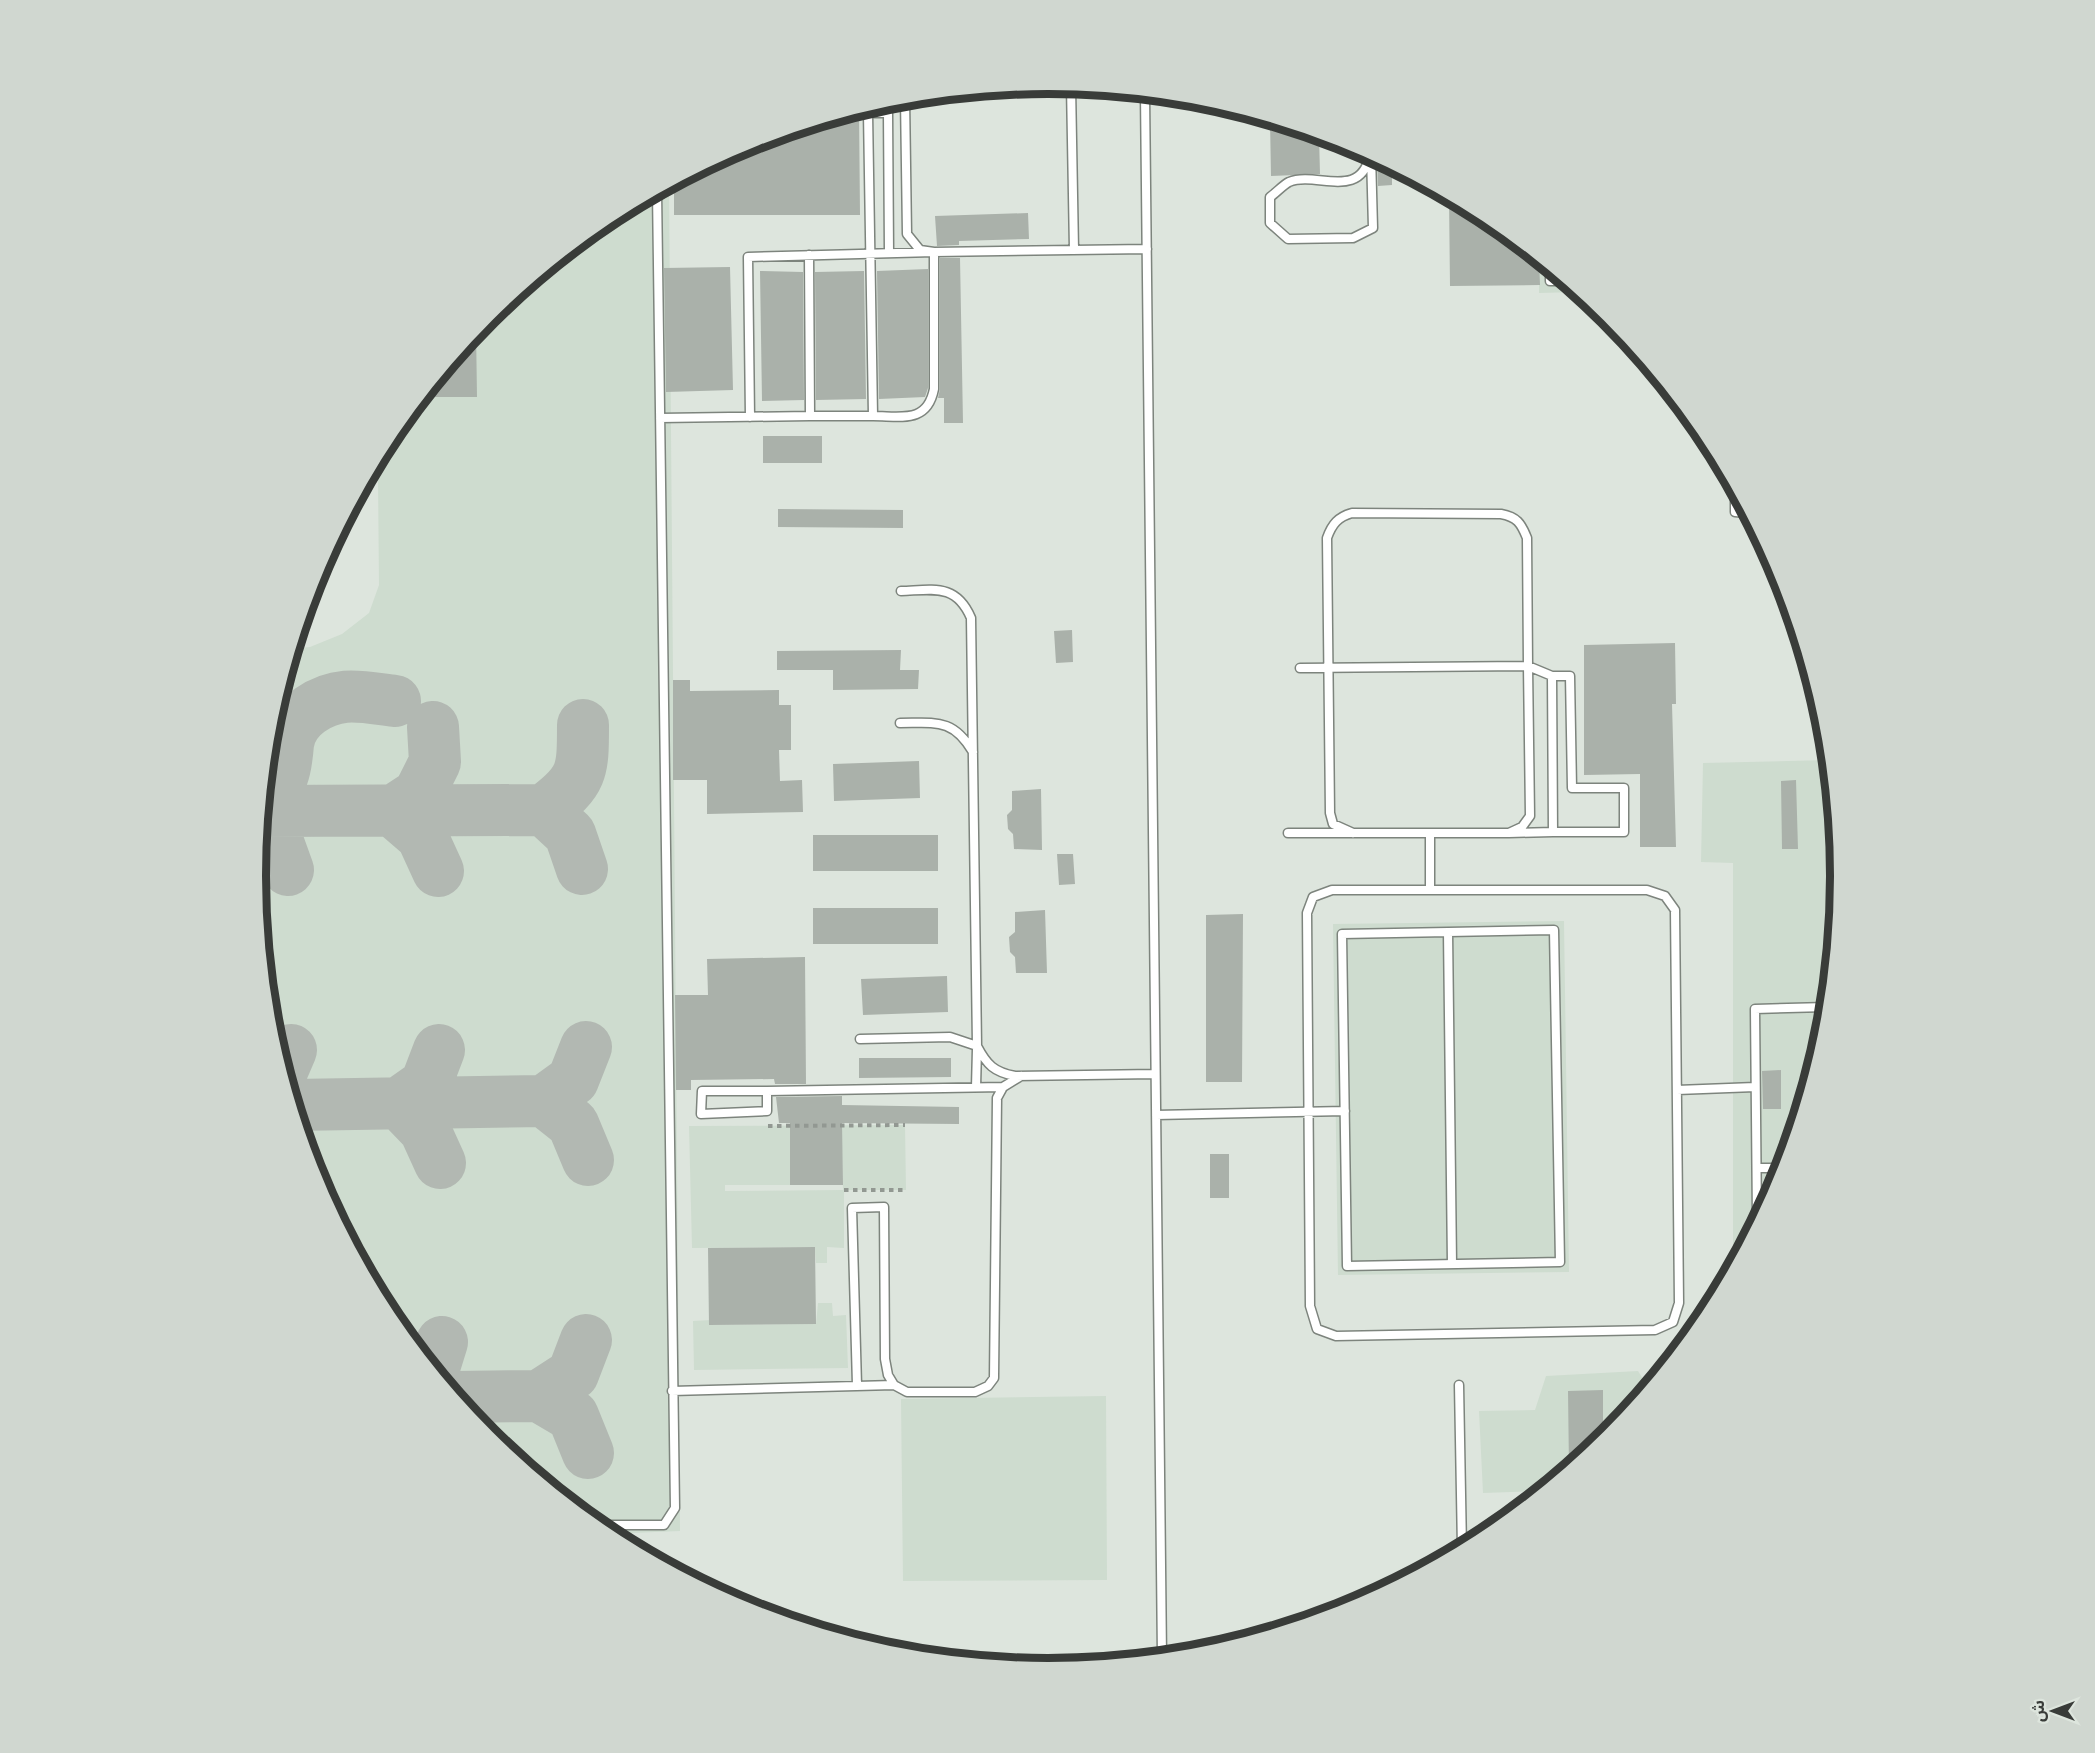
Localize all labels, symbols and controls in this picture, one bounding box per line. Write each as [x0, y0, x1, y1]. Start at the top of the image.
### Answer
north arrow [2023, 1681, 2083, 1741]
text: ش [2027, 1700, 2050, 1722]

